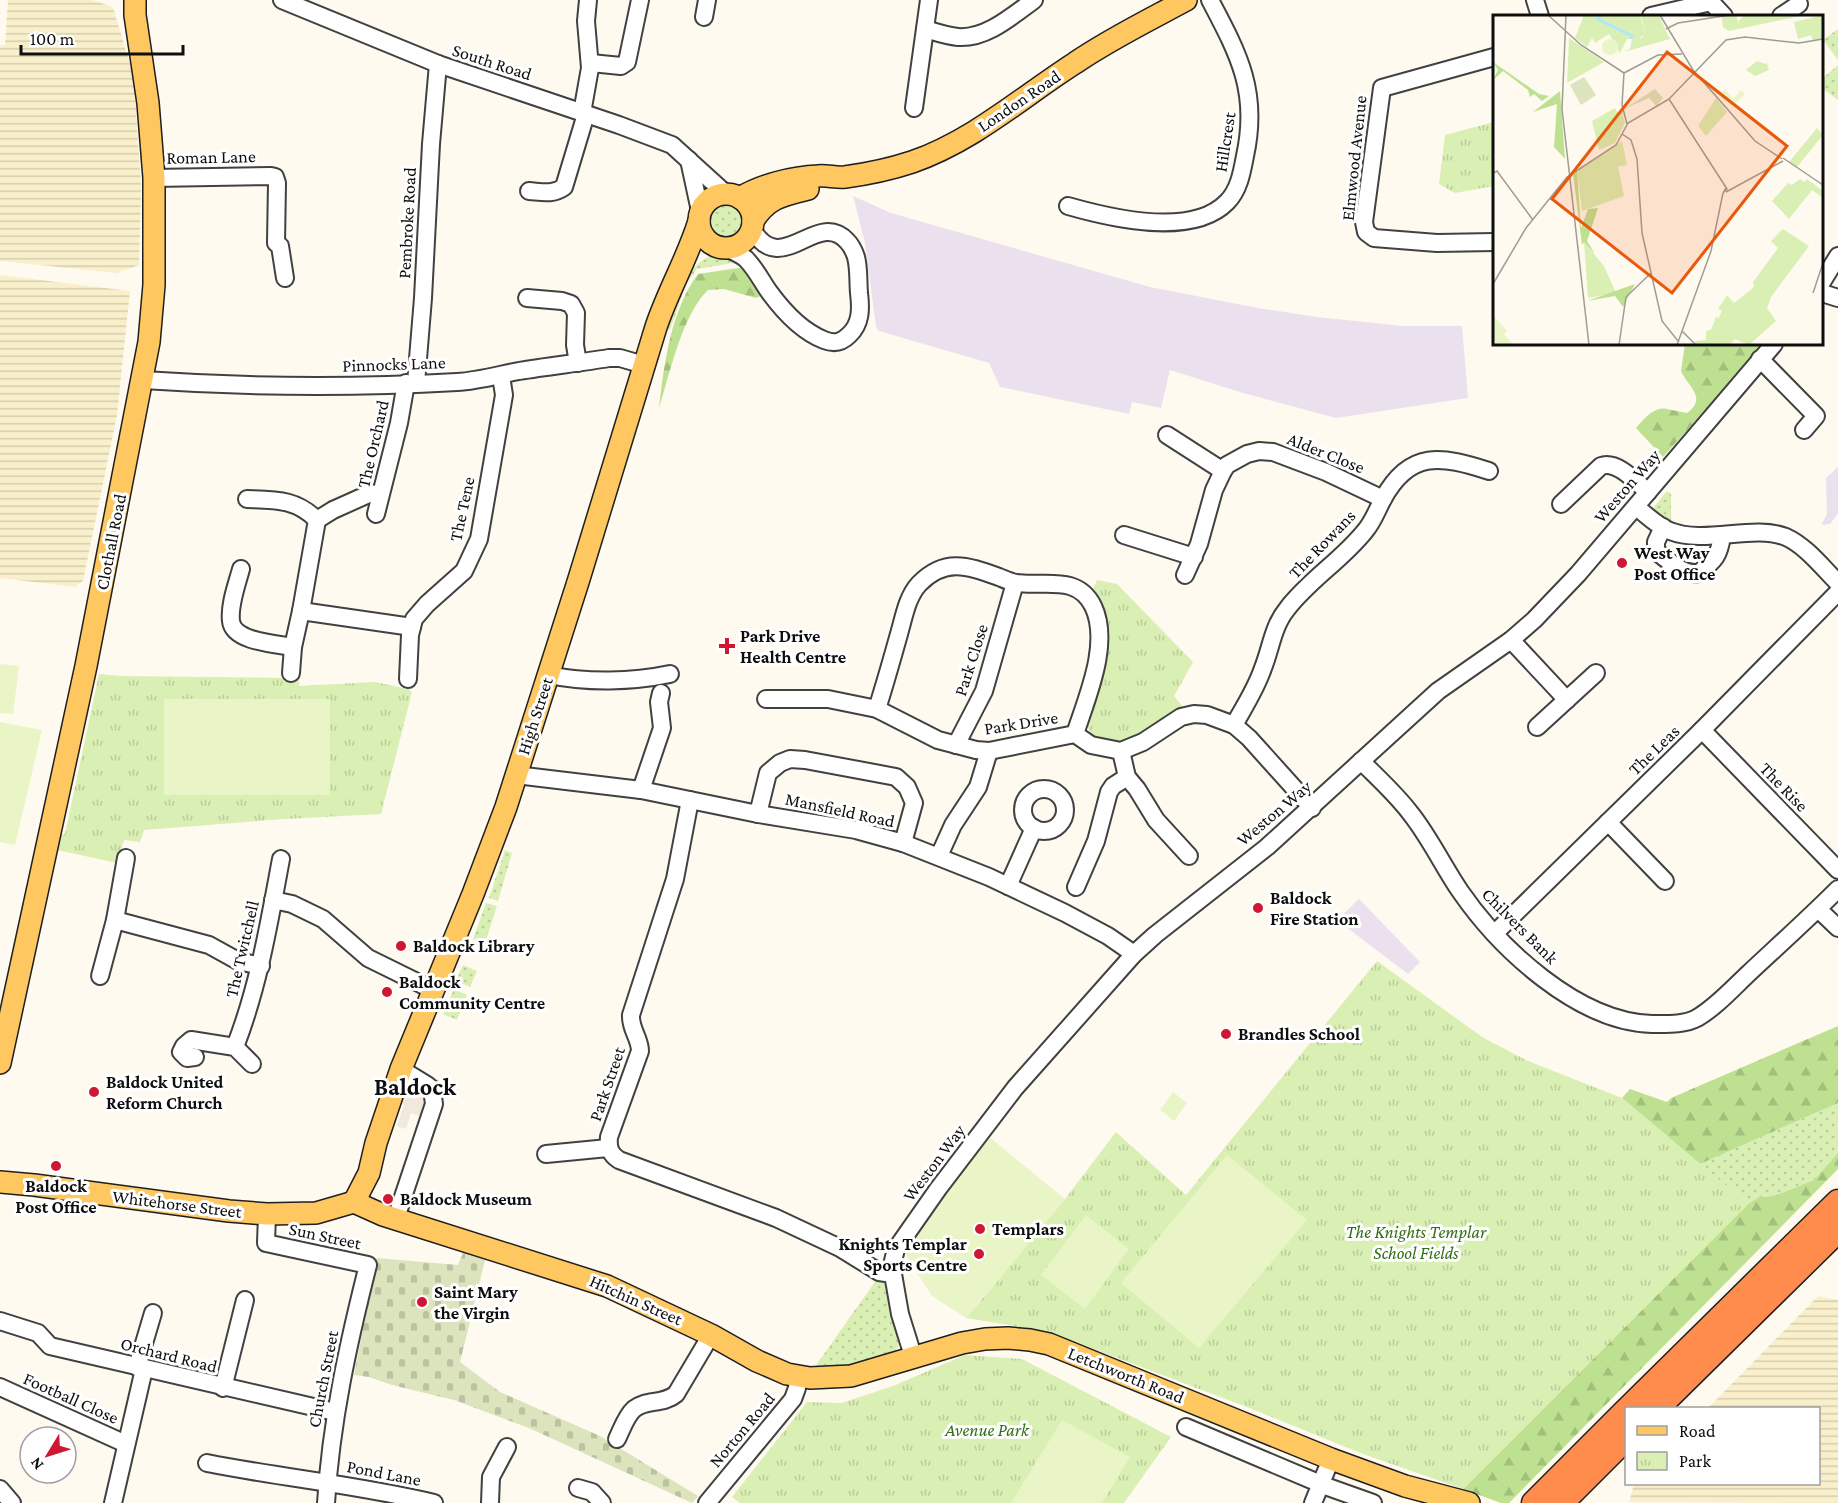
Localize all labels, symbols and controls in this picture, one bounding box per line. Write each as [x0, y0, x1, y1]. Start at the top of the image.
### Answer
inset map [1493, 15, 1823, 345]
scale bar [21, 18, 183, 56]
text: 100 m [30, 29, 75, 49]
street label: South Road [450, 40, 535, 84]
street label: London Road [974, 66, 1065, 136]
street label: Elmwood Avenue [1337, 94, 1371, 222]
street label: Hillcrest [1210, 110, 1240, 173]
street label: Roman Lane [166, 146, 256, 168]
street label: Pembroke Road [394, 166, 420, 279]
street label: Pinnocks Lane [342, 352, 446, 376]
street label: The Orchard [353, 398, 393, 490]
street label: Alder Close [1285, 428, 1368, 478]
street label: Weston Way [1590, 445, 1665, 527]
street label: The Tene [445, 475, 479, 543]
street label: Clothall Road [92, 492, 130, 592]
street label: The Rowans [1284, 506, 1360, 582]
place label: West Way Post Office [1633, 543, 1715, 584]
marker: West Way Post Office [1615, 556, 1629, 570]
street label: Park Close [950, 621, 992, 699]
place label: Park Drive Health Centre [740, 626, 846, 667]
marker: Park Drive Health Centre [718, 637, 736, 655]
street label: High Street [513, 674, 557, 757]
street label: Park Drive [983, 707, 1059, 739]
street label: The Leas [1624, 721, 1684, 779]
street label: The Rise [1756, 758, 1812, 816]
street label: Weston Way [1233, 776, 1316, 850]
street label: Mansfield Road [783, 789, 897, 831]
street label: Chilvers Bank [1478, 884, 1562, 968]
place label: Baldock Fire Station [1270, 888, 1359, 929]
street label: The Twitchell [221, 898, 263, 999]
marker: Baldock Fire Station [1251, 901, 1265, 915]
place label: Baldock Library [413, 936, 535, 956]
marker: Baldock Library [394, 939, 408, 953]
place label: Baldock Community Centre [399, 972, 545, 1013]
marker: Baldock Community Centre [380, 985, 394, 999]
place label: Brandles School [1238, 1024, 1360, 1044]
marker: Brandles School [1219, 1027, 1233, 1041]
street label: Park Street [585, 1043, 629, 1124]
place label: Baldock United Reform Church [106, 1072, 224, 1113]
district label: Baldock [374, 1073, 457, 1100]
marker: Baldock United Reform Church [87, 1085, 101, 1099]
street label: Weston Way [899, 1120, 970, 1205]
marker: Baldock Post Office [49, 1159, 63, 1173]
place label: Baldock Post Office [15, 1176, 97, 1217]
street label: Whitehorse Street [111, 1186, 244, 1222]
place label: Baldock Museum [400, 1189, 533, 1209]
marker: Baldock Museum [381, 1192, 395, 1206]
street label: Sun Street [287, 1219, 364, 1254]
place label: Templars [992, 1219, 1064, 1239]
marker: Templars [973, 1222, 987, 1236]
park label: The Knights Templar School Fields [1346, 1222, 1487, 1263]
place label: Knights Templar Sports Centre [839, 1234, 967, 1275]
marker: Knights Templar Sports Centre [972, 1247, 986, 1261]
street label: Hitchin Street [587, 1271, 686, 1330]
place label: Saint Mary the Virgin [434, 1282, 518, 1323]
marker: Saint Mary the Virgin [415, 1295, 429, 1309]
street label: Church Street [304, 1328, 342, 1429]
street label: Orchard Road [119, 1333, 220, 1377]
street label: Letchworth Road [1065, 1343, 1188, 1408]
street label: Football Close [20, 1368, 122, 1428]
street label: Norton Road [705, 1388, 779, 1471]
legend [1625, 1407, 1820, 1485]
park label: Avenue Park [944, 1420, 1030, 1440]
text: Road [1679, 1421, 1716, 1441]
north arrow [18, 1425, 78, 1485]
text: Park [1679, 1451, 1711, 1471]
text: N [26, 1454, 47, 1473]
street label: Pond Lane [345, 1456, 423, 1490]

